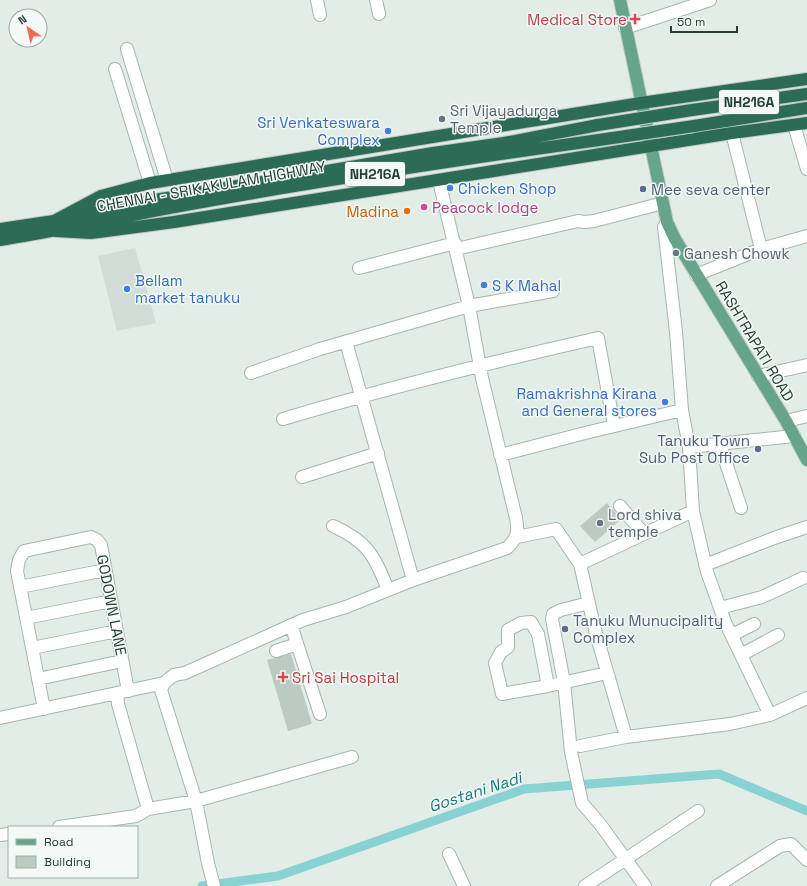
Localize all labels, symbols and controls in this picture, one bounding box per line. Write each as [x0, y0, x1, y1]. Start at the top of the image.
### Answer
north arrow [8, 8, 48, 48]
scale bar [671, 8, 737, 34]
place label: Medical Store [527, 10, 627, 29]
text: N [15, 12, 29, 28]
marker: Medical Store [630, 14, 640, 24]
text: 50 m [677, 14, 705, 30]
road number: NH216A [719, 90, 779, 114]
place label: Sri Vijayadurga Temple [450, 101, 558, 137]
place label: Sri Venkateswara Complex [257, 113, 380, 149]
marker: Sri Vijayadurga Temple [437, 114, 447, 124]
marker: Sri Venkateswara Complex [383, 126, 393, 136]
street label: CHENNAI - SRIKAKULAM HIGHWAY [95, 156, 327, 216]
road number: NH216A [345, 162, 405, 186]
place label: Chicken Shop [458, 179, 556, 198]
place label: Mee seva center [651, 180, 771, 199]
marker: Chicken Shop [445, 183, 455, 193]
marker: Mee seva center [638, 184, 648, 194]
place label: Peacock lodge [432, 198, 538, 217]
place label: Madina [346, 202, 399, 221]
marker: Peacock lodge [419, 202, 429, 212]
marker: Madina [402, 206, 412, 216]
place label: Ganesh Chowk [684, 244, 790, 263]
marker: Ganesh Chowk [671, 248, 681, 258]
place label: Bellam market tanuku [135, 271, 240, 307]
place label: S K Mahal [492, 276, 561, 295]
street label: RASHTRAPATI ROAD [712, 277, 799, 405]
marker: S K Mahal [479, 280, 489, 290]
marker: Bellam market tanuku [122, 284, 132, 294]
place label: Ramakrishna Kirana and General stores [517, 384, 657, 420]
marker: Ramakrishna Kirana and General stores [660, 397, 670, 407]
place label: Tanuku Town Sub Post Office [639, 431, 750, 467]
marker: Tanuku Town Sub Post Office [753, 444, 763, 454]
place label: Lord shiva temple [608, 505, 682, 541]
marker: Lord shiva temple [595, 518, 605, 528]
street label: GODOWN LANE [93, 553, 131, 657]
place label: Tanuku Munucipality Complex [573, 611, 723, 647]
marker: Tanuku Munucipality Complex [560, 624, 570, 634]
place label: Sri Sai Hospital [292, 668, 399, 687]
marker: Sri Sai Hospital [277, 671, 289, 683]
water label: Gostani Nadi [426, 766, 526, 817]
legend [8, 826, 138, 878]
text: Road [44, 834, 73, 850]
text: Building [44, 854, 91, 870]

